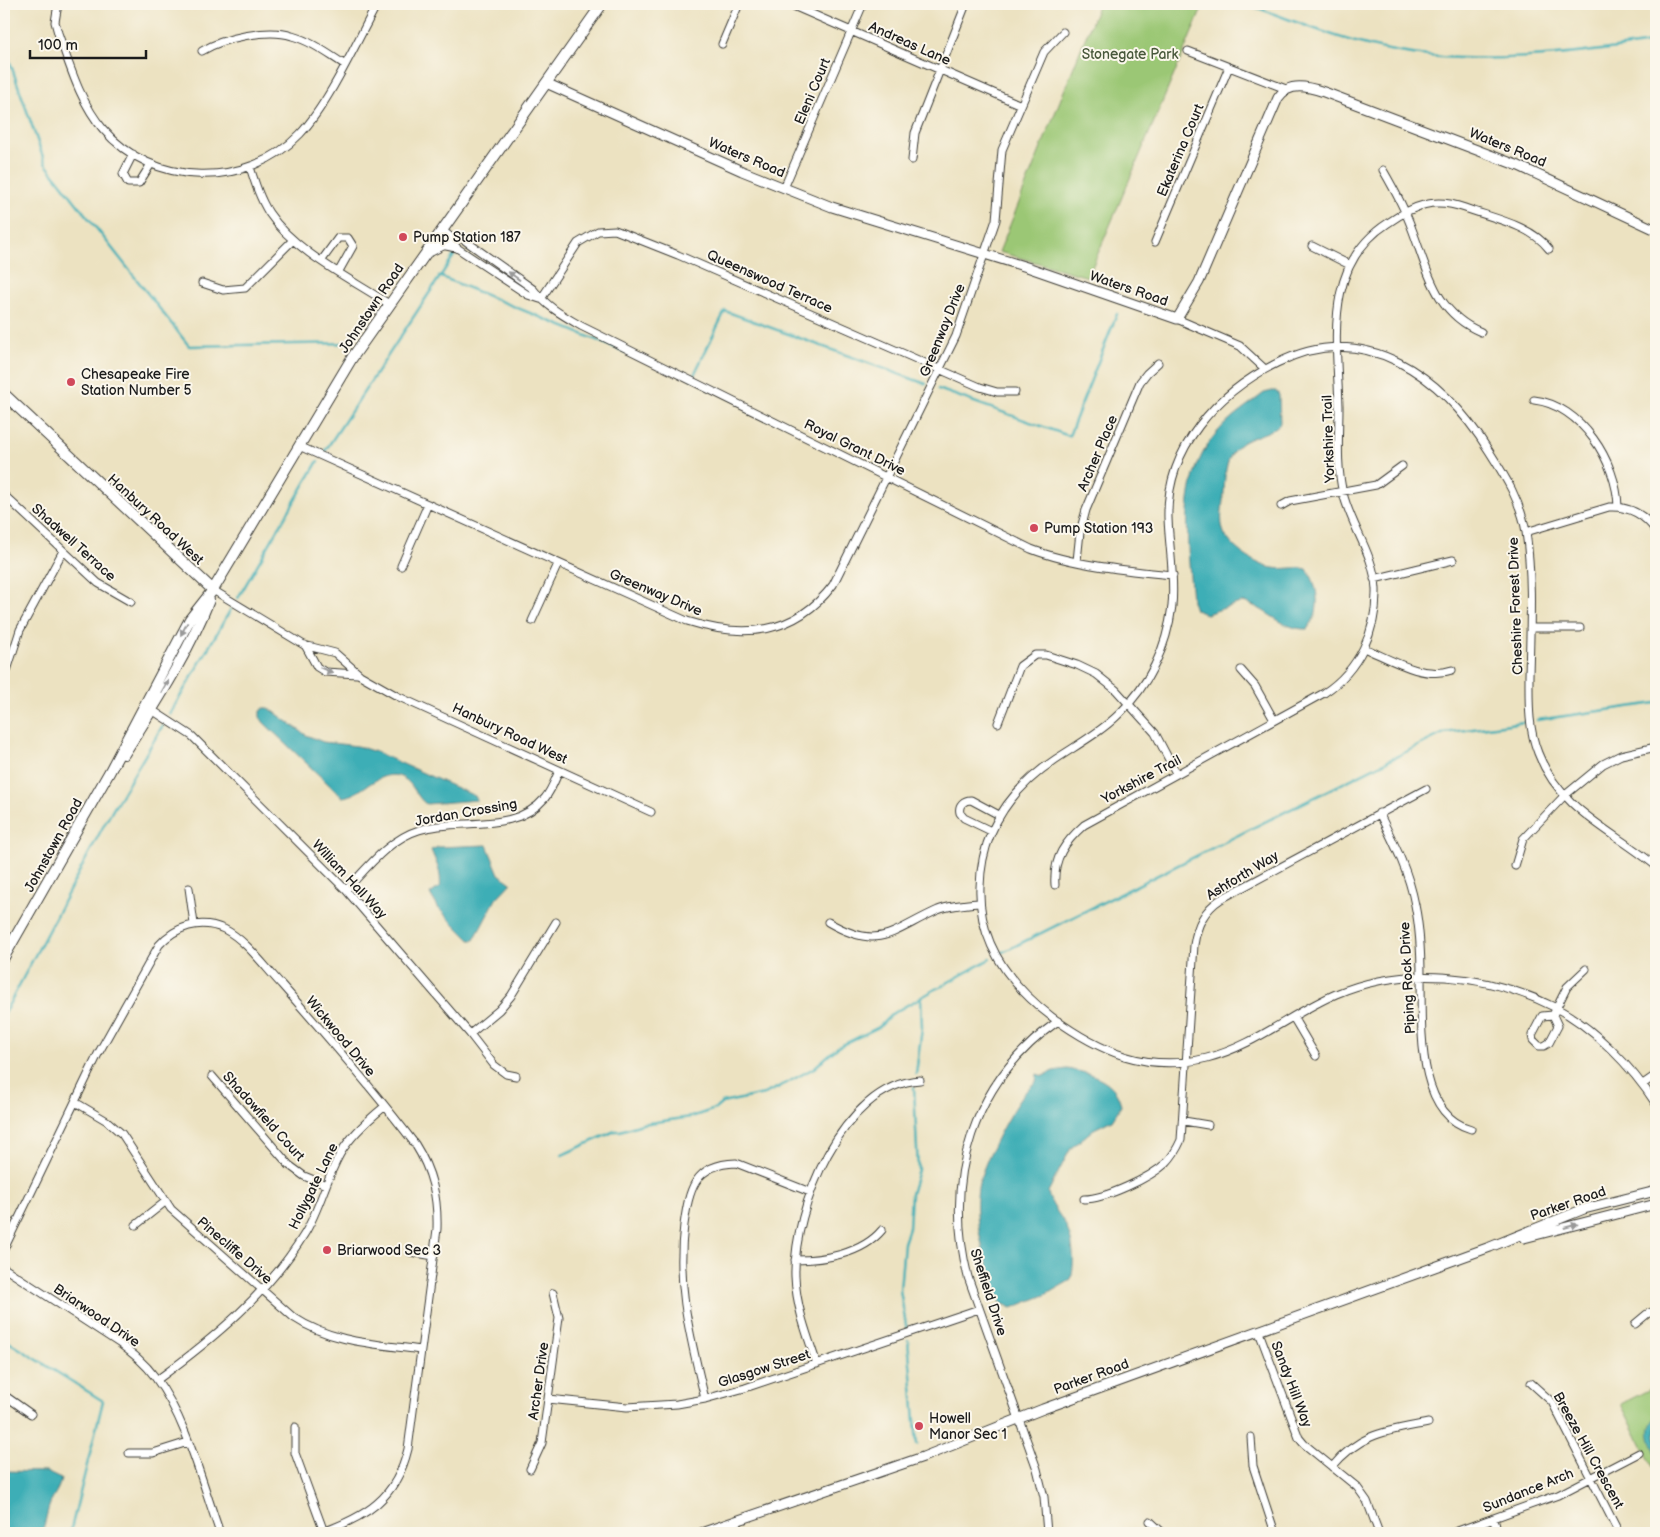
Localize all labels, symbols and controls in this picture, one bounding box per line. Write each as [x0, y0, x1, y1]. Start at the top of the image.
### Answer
street label: Andreas Lane [866, 18, 953, 69]
scale bar [30, 28, 146, 60]
text: 100 m [38, 36, 78, 55]
park label: Stonegate Park [1082, 46, 1178, 63]
street label: Eleni Court [791, 55, 834, 127]
street label: Ekaterina Court [1153, 101, 1208, 199]
street label: Waters Road [1467, 124, 1549, 171]
street label: Waters Road [706, 134, 788, 181]
place label: Pump Station 187 [413, 229, 521, 246]
marker: Pump Station 187 [397, 231, 409, 243]
street label: Queenswood Terrace [704, 246, 835, 317]
street label: Johnstown Road [335, 260, 408, 356]
street label: Waters Road [1087, 267, 1170, 310]
one-way arrow [508, 270, 521, 281]
street label: Greenway Drive [916, 281, 969, 379]
place label: Chesapeake Fire Station Number 5 [81, 366, 192, 399]
marker: Chesapeake Fire Station Number 5 [65, 376, 77, 388]
street label: Yorkshire Trail [1318, 395, 1339, 484]
street label: Archer Place [1074, 413, 1121, 494]
street label: Royal Grant Drive [801, 416, 908, 479]
street label: Hanbury Road West [104, 470, 208, 569]
street label: Shadwell Terrace [28, 500, 119, 585]
place label: Pump Station 193 [1044, 520, 1153, 537]
marker: Pump Station 193 [1028, 522, 1040, 534]
street label: Cheshire Forest Drive [1505, 537, 1526, 675]
street label: Greenway Drive [607, 565, 705, 620]
one-way arrow [180, 622, 188, 637]
one-way arrow [319, 666, 334, 674]
one-way arrow [161, 679, 169, 694]
street label: Hanbury Road West [449, 699, 571, 768]
street label: Yorkshire Trail [1097, 751, 1184, 808]
street label: Jordan Crossing [414, 795, 518, 830]
street label: Johnstown Road [21, 796, 86, 895]
street label: William Hall Way [309, 836, 391, 923]
street label: Ashforth Way [1203, 847, 1282, 904]
street label: Piping Rock Drive [1396, 922, 1419, 1034]
street label: Wickwood Drive [302, 993, 379, 1080]
street label: Shadowfield Court [219, 1068, 309, 1165]
street label: Hollygate Lane [285, 1140, 342, 1232]
street label: Parker Road [1528, 1183, 1608, 1224]
street label: Pinecliffe Drive [194, 1213, 276, 1288]
one-way arrow [1564, 1222, 1579, 1230]
place label: Briarwood Sec 3 [337, 1242, 441, 1259]
marker: Briarwood Sec 3 [321, 1244, 333, 1256]
street label: Sheffield Drive [966, 1246, 1011, 1338]
street label: Briarwood Drive [50, 1280, 143, 1351]
street label: Sandy Hill Way [1267, 1339, 1316, 1430]
street label: Archer Drive [525, 1341, 552, 1421]
street label: Glasgow Street [716, 1345, 813, 1391]
street label: Parker Road [1051, 1355, 1131, 1398]
street label: Breeze Hill Crescent [1549, 1389, 1628, 1512]
place label: Howell Manor Sec 1 [929, 1410, 1007, 1443]
marker: Howell Manor Sec 1 [913, 1420, 925, 1432]
street label: Sundance Arch [1480, 1464, 1576, 1516]

